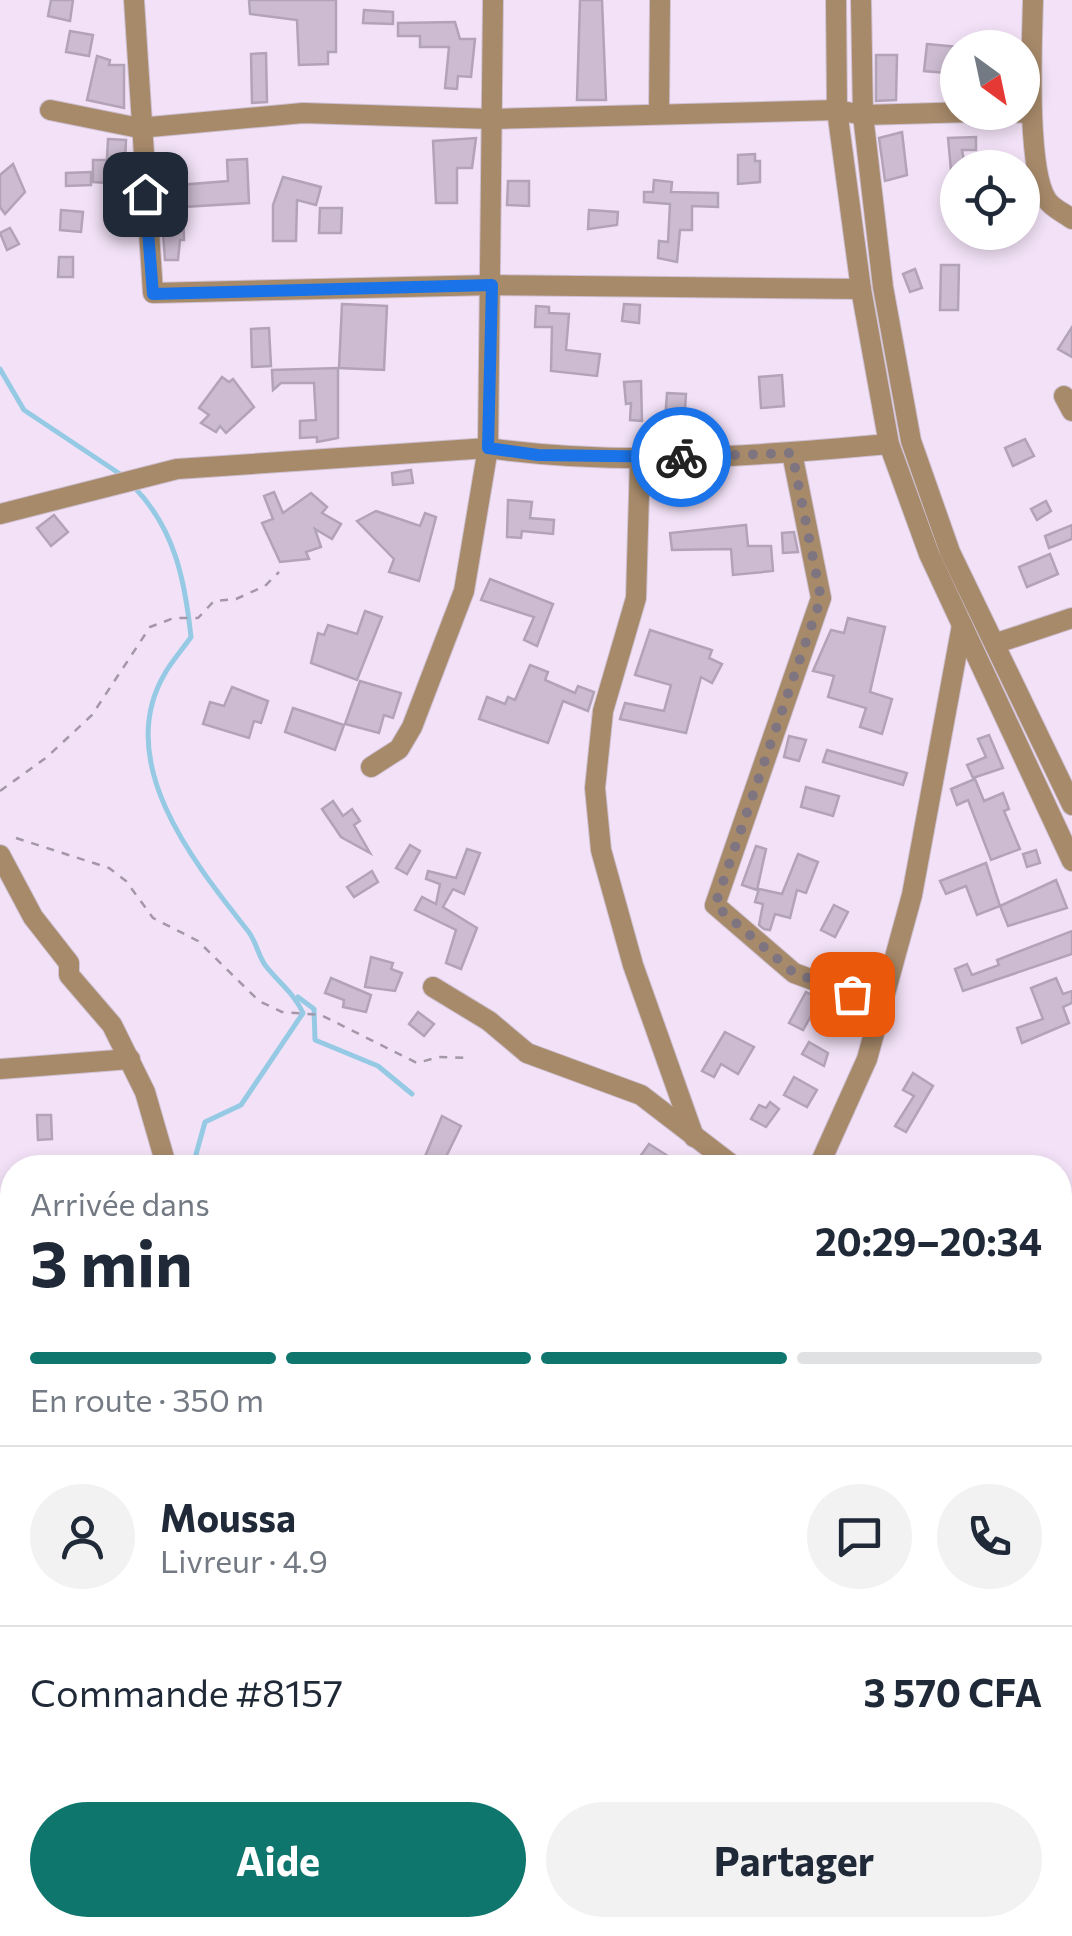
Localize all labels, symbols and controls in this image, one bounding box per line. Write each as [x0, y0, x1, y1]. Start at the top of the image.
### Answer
north arrow [940, 30, 1040, 130]
map controls [940, 30, 1040, 250]
button: locate [940, 150, 1040, 250]
pin [103, 152, 188, 237]
icon: home [118, 167, 173, 222]
courier [631, 407, 731, 507]
icon: bike [654, 430, 709, 485]
pin [810, 952, 895, 1037]
icon: bag [825, 967, 880, 1022]
text: Arrivée dans [30, 1183, 210, 1223]
text: 20:29–20:34 [815, 1217, 1042, 1264]
text: 3 min [30, 1221, 193, 1300]
text: En route · 350 m [30, 1379, 264, 1419]
button: person [30, 1484, 135, 1589]
button: chat [807, 1484, 912, 1589]
button: phone [937, 1484, 1042, 1589]
text: Moussa [160, 1493, 296, 1540]
text: Livreur · 4.9 [160, 1540, 328, 1580]
text: Commande #8157 [30, 1668, 343, 1715]
text: 3 570 CFA [864, 1668, 1042, 1715]
button: Aide [30, 1802, 526, 1917]
button: Partager [546, 1802, 1042, 1917]

